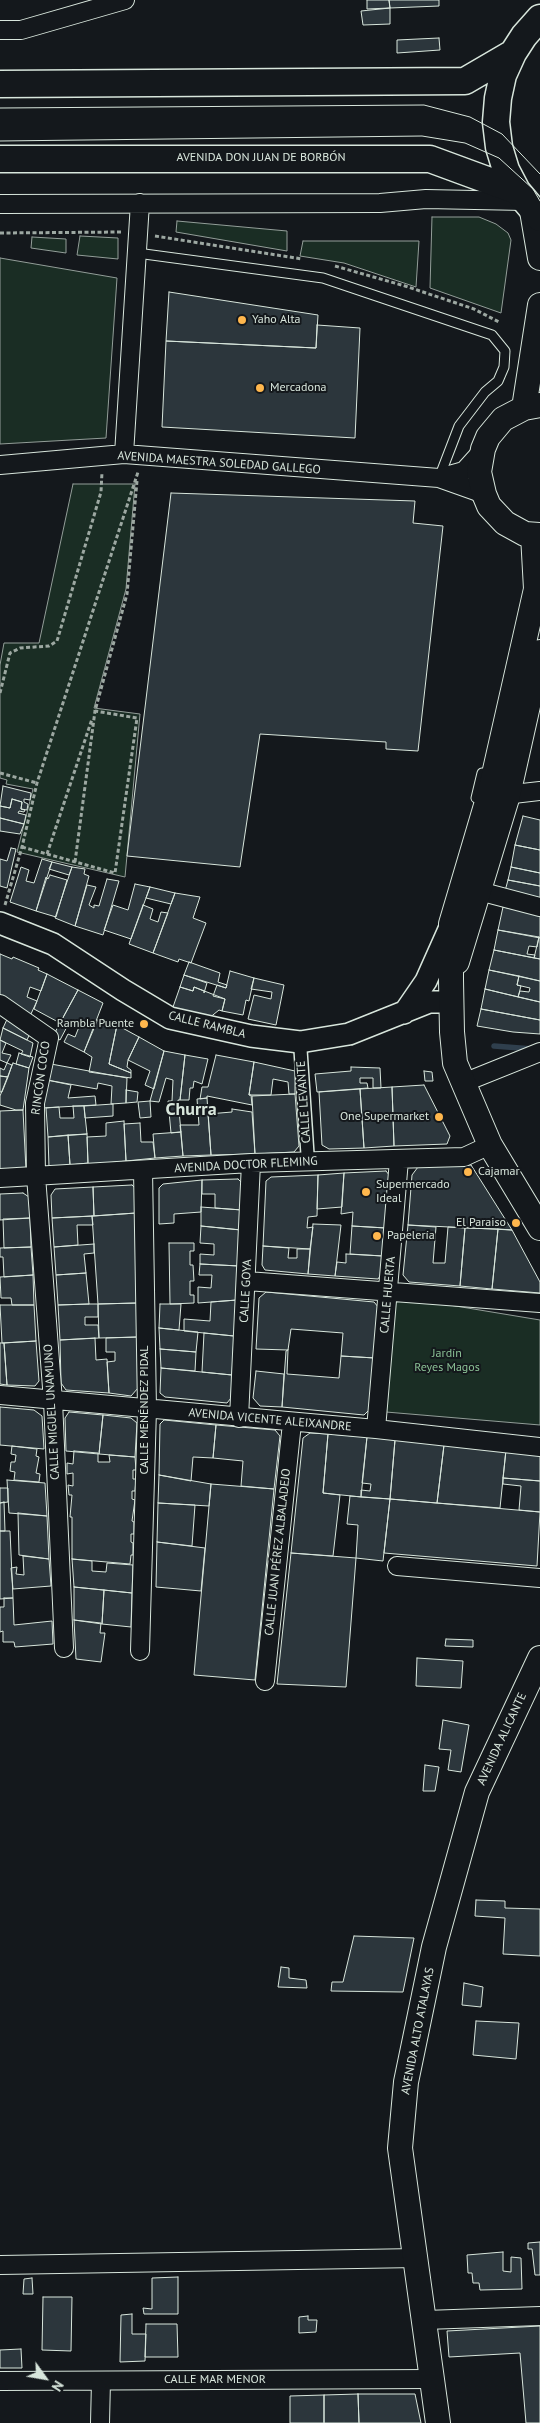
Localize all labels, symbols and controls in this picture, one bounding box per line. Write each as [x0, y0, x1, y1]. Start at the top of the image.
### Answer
street label: AVENIDA DON JUAN DE BORBÓN [176, 151, 346, 165]
place label: Yaho Alta [252, 313, 301, 327]
marker: Yaho Alta [236, 314, 248, 326]
place label: Mercadona [270, 381, 326, 395]
marker: Mercadona [254, 382, 266, 394]
street label: AVENIDA MAESTRA SOLEDAD GALLEGO [117, 449, 321, 477]
street label: CALLE RAMBLA [167, 1008, 247, 1042]
place label: Rambla Puente [57, 1017, 134, 1031]
marker: Rambla Puente [138, 1018, 150, 1030]
street label: RINCÓN COCO [29, 1040, 53, 1116]
street label: CALLE LEVANTE [294, 1060, 314, 1144]
district label: Churra [165, 1099, 217, 1121]
place label: One Supermarket [340, 1110, 429, 1124]
marker: One Supermarket [433, 1111, 445, 1123]
street label: AVENIDA DOCTOR FLEMING [174, 1154, 318, 1176]
place label: Cajamar [478, 1165, 520, 1179]
marker: Cajamar [462, 1166, 474, 1178]
place label: Supermercado Ideal [376, 1178, 450, 1206]
marker: Supermercado Ideal [360, 1186, 372, 1198]
place label: El Paraiso [456, 1216, 506, 1230]
marker: El Paraiso [510, 1217, 522, 1229]
place label: Papelería [387, 1229, 435, 1243]
marker: Papelería [371, 1230, 383, 1242]
street label: CALLE HUERTA [377, 1256, 399, 1334]
street label: CALLE GOYA [237, 1259, 255, 1323]
street label: CALLE MIGUEL UNAMUNO [41, 1344, 63, 1480]
street label: CALLE MENÉNDEZ PIDAL [138, 1345, 152, 1475]
park label: Jardín Reyes Magos [414, 1347, 480, 1375]
street label: AVENIDA VICENTE ALEIXANDRE [188, 1406, 352, 1434]
street label: CALLE JUAN PÉREZ ALBALADEJO [262, 1468, 294, 1636]
street label: AVENIDA ALICANTE [474, 1690, 530, 1788]
street label: AVENIDA ALTO ATALAYAS [399, 1966, 437, 2096]
north arrow [20, 2353, 70, 2403]
street label: CALLE MAR MENOR [164, 2373, 266, 2387]
text: N [48, 2377, 68, 2395]

